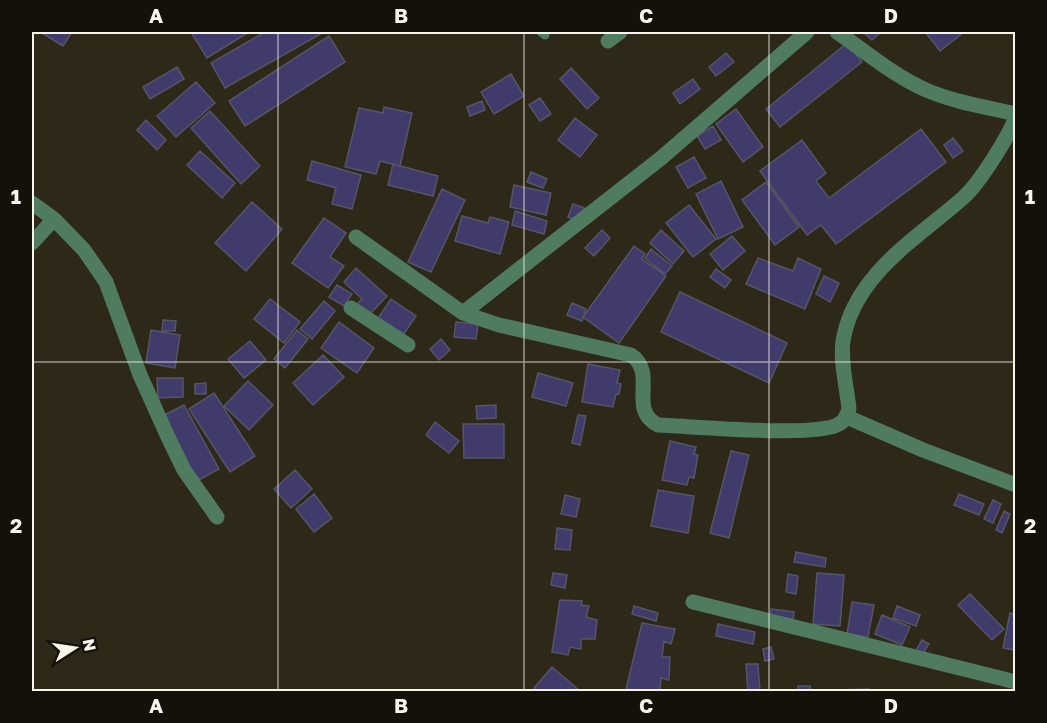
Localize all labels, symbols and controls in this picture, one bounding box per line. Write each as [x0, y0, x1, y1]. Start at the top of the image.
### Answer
text: A [149, 3, 163, 27]
text: B [394, 3, 408, 27]
text: C [639, 3, 653, 27]
text: D [884, 3, 898, 27]
text: 1 [11, 184, 21, 208]
text: 1 [1025, 184, 1035, 208]
text: 2 [10, 513, 22, 537]
text: 2 [1024, 513, 1036, 537]
north arrow [45, 618, 105, 678]
text: N [79, 637, 101, 653]
text: A [149, 693, 163, 717]
text: B [394, 693, 408, 717]
text: C [639, 693, 653, 717]
text: D [884, 693, 898, 717]

